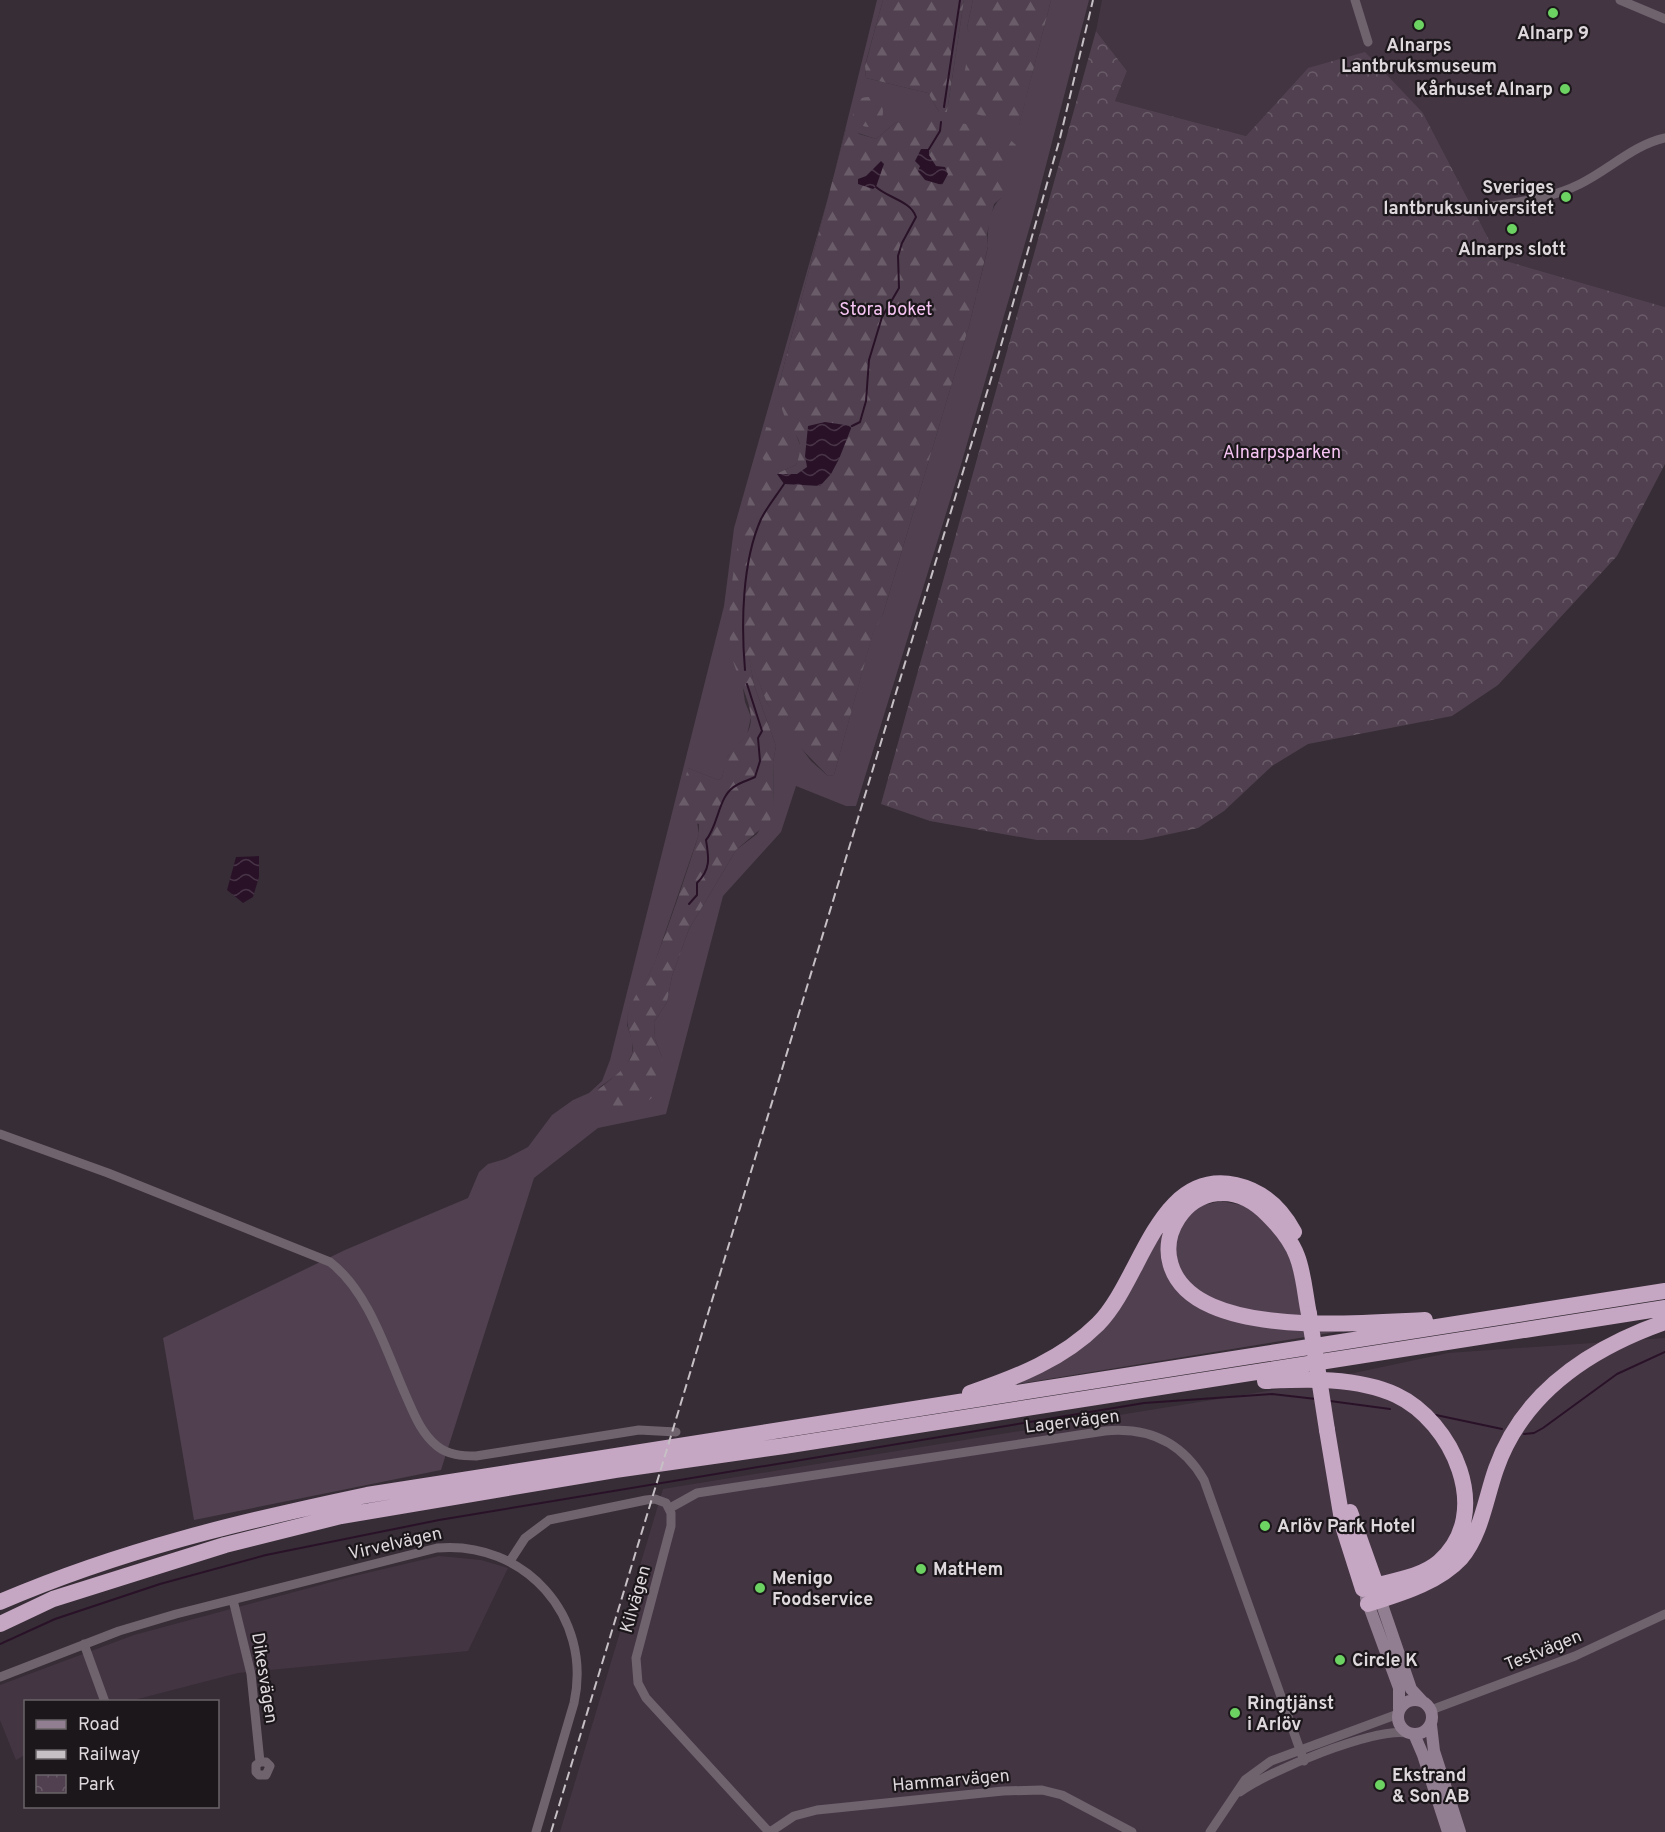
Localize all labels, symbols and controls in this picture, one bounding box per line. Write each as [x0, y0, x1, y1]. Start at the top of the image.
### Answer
marker: Alnarp 9 [1546, 6, 1560, 20]
marker: Alnarps Lantbruksmuseum [1412, 18, 1426, 32]
place label: Alnarp 9 [1517, 23, 1589, 46]
place label: Alnarps Lantbruksmuseum [1341, 35, 1497, 79]
place label: Kårhuset Alnarp [1416, 79, 1553, 102]
marker: Kårhuset Alnarp [1558, 82, 1572, 96]
place label: Sveriges lantbruksuniversitet [1383, 177, 1554, 221]
marker: Sveriges lantbruksuniversitet [1559, 190, 1573, 204]
marker: Alnarps slott [1505, 222, 1519, 236]
place label: Alnarps slott [1458, 239, 1566, 262]
park label: Stora boket [839, 299, 933, 322]
park label: Alnarpsparken [1223, 442, 1341, 465]
street label: Lagervägen [1024, 1405, 1121, 1440]
place label: Arlöv Park Hotel [1277, 1516, 1415, 1539]
marker: Arlöv Park Hotel [1258, 1519, 1272, 1533]
street label: Virvelvägen [346, 1523, 444, 1566]
place label: MatHem [933, 1559, 1003, 1582]
marker: MatHem [914, 1562, 928, 1576]
street label: Kilvägen [616, 1563, 657, 1636]
place label: Menigo Foodservice [772, 1568, 873, 1612]
marker: Menigo Foodservice [753, 1581, 767, 1595]
street label: Testvägen [1501, 1625, 1586, 1677]
street label: Dikesvägen [245, 1631, 282, 1725]
place label: Circle K [1352, 1650, 1418, 1673]
marker: Circle K [1333, 1653, 1347, 1667]
place label: Ringtjänst i Arlöv [1247, 1693, 1334, 1737]
legend [24, 1700, 219, 1808]
marker: Ringtjänst i Arlöv [1228, 1706, 1242, 1720]
text: Road [78, 1714, 120, 1737]
text: Railway [78, 1744, 140, 1767]
street label: Hammarvägen [891, 1765, 1011, 1798]
place label: Ekstrand & Son AB [1392, 1765, 1470, 1809]
text: Park [78, 1774, 115, 1797]
marker: Ekstrand & Son AB [1373, 1778, 1387, 1792]

